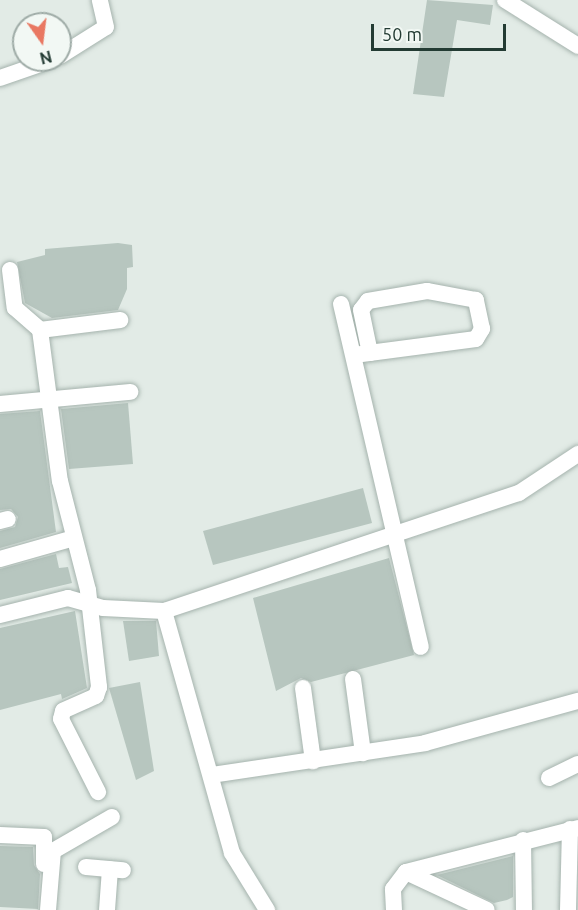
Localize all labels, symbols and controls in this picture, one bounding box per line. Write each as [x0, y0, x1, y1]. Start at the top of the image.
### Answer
north arrow [12, 12, 72, 72]
scale bar [374, 12, 509, 50]
text: 50 m [382, 24, 422, 44]
text: N [38, 47, 54, 68]

